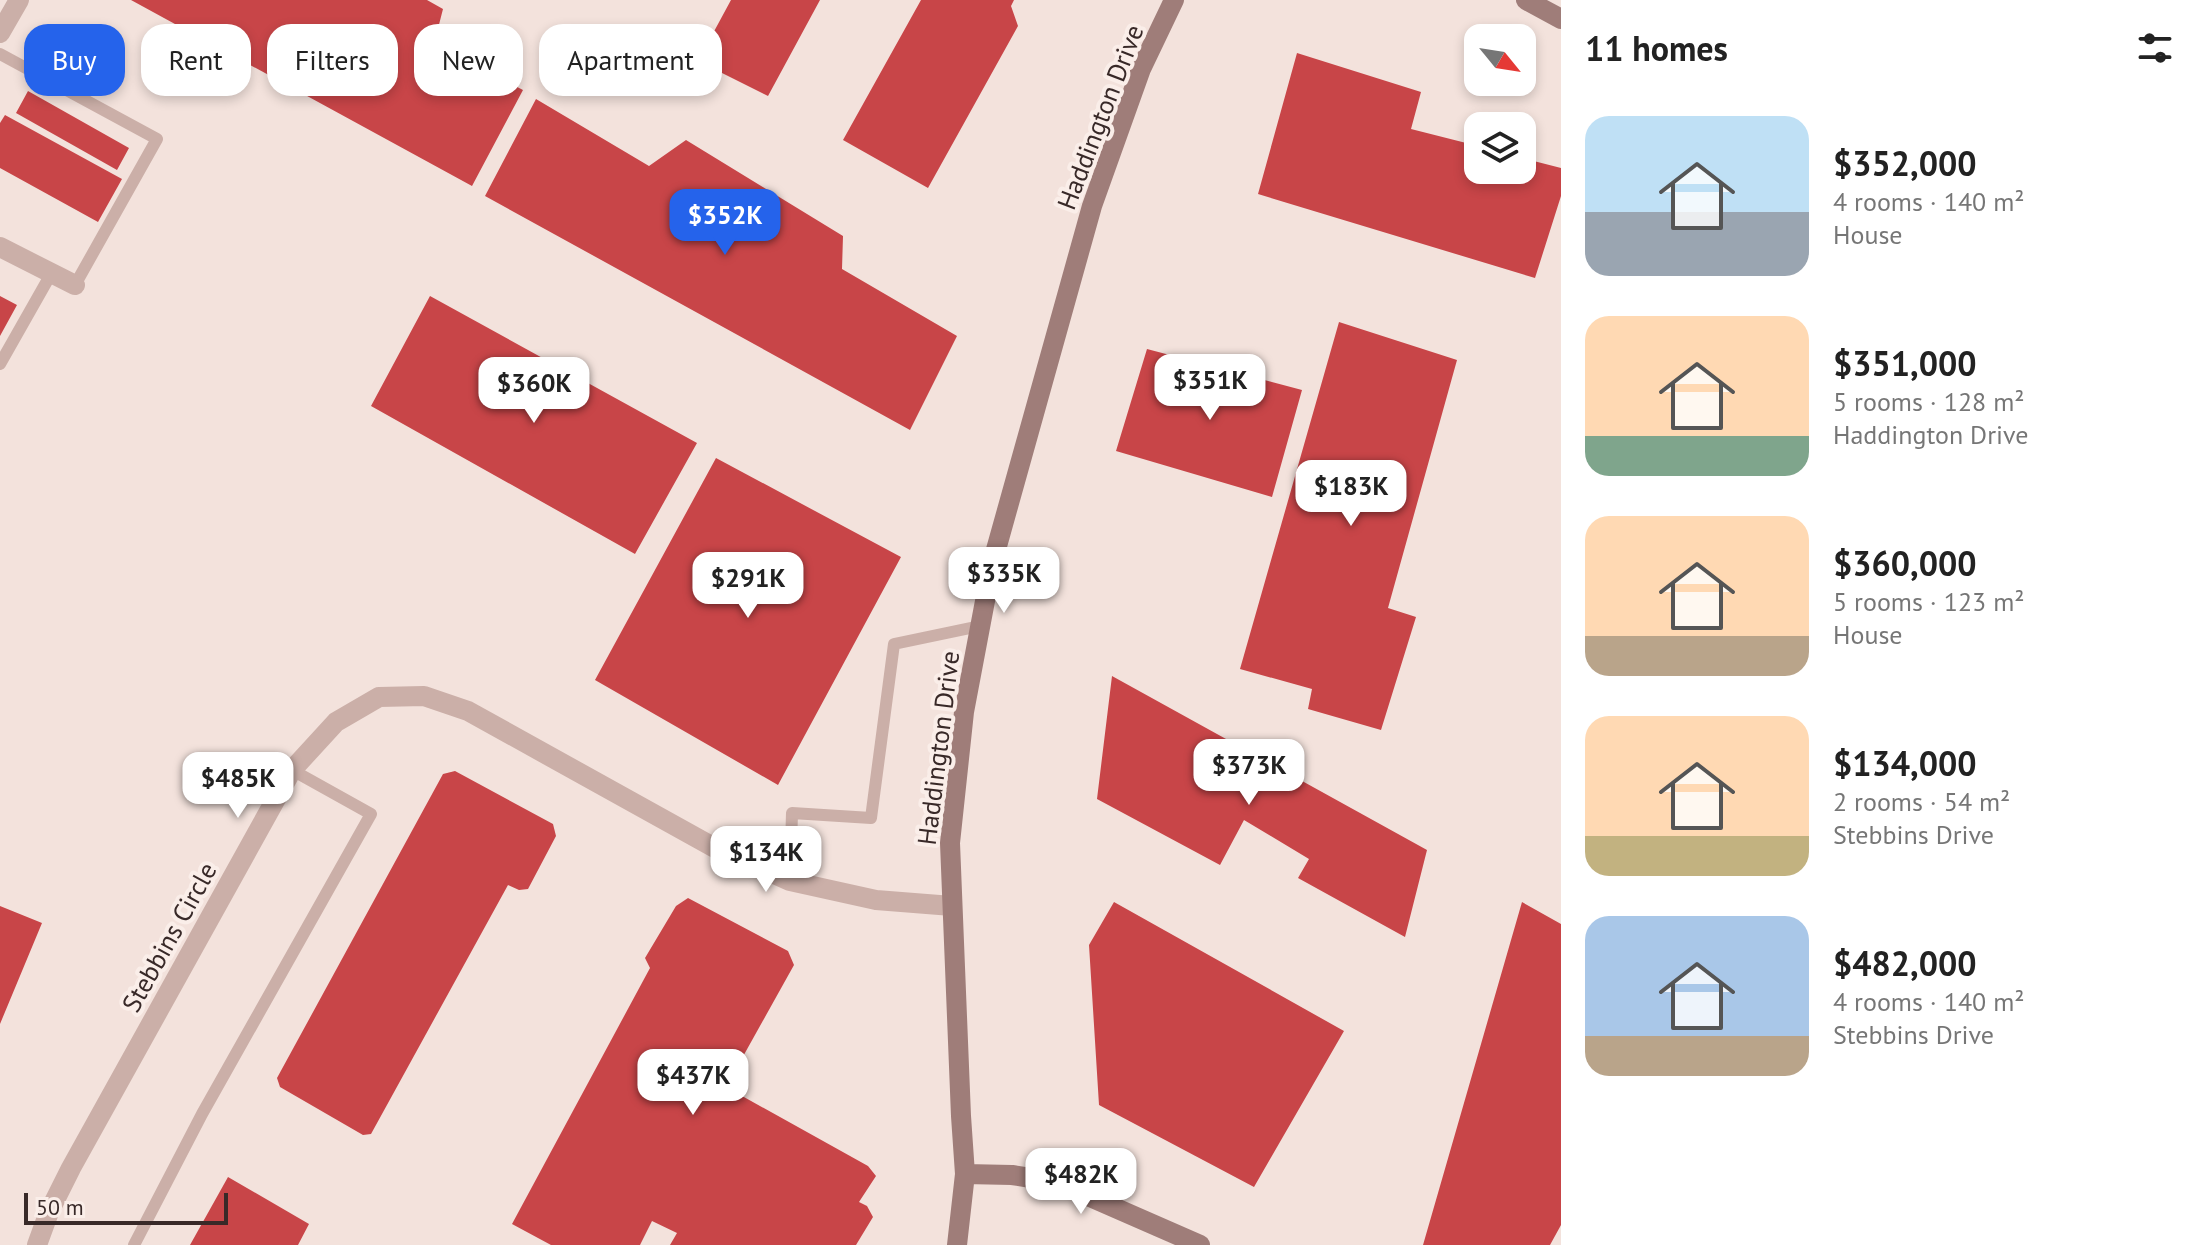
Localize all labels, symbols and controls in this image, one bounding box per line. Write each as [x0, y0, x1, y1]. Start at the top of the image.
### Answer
street label: Haddington Drive [1050, 20, 1150, 214]
chip: Buy [24, 24, 125, 96]
chip: Rent [141, 24, 251, 96]
chip: Filters [267, 24, 398, 96]
chip: New [414, 24, 523, 96]
chip: Apartment [539, 24, 722, 96]
north arrow [1464, 24, 1536, 96]
map controls [1464, 24, 1536, 184]
text: 11 homes [1585, 26, 1728, 70]
icon: filters [2133, 26, 2177, 70]
button: layers [1464, 112, 1536, 184]
text: $352,000 [1833, 141, 1977, 185]
icon: home [1649, 148, 1745, 244]
text: 4 rooms · 140 m² [1833, 185, 2025, 218]
pin: $352K [669, 189, 781, 257]
text: $352K [687, 198, 763, 231]
text: House [1833, 218, 1903, 251]
text: $351,000 [1833, 341, 1977, 385]
icon: home [1649, 348, 1745, 444]
pin: $351K [1154, 354, 1266, 422]
pin: $360K [478, 357, 590, 425]
text: $351K [1172, 363, 1248, 396]
text: $360K [496, 366, 572, 399]
text: 5 rooms · 128 m² [1833, 385, 2025, 418]
text: Haddington Drive [1833, 418, 2028, 451]
pin: $183K [1295, 460, 1407, 528]
text: $183K [1313, 469, 1389, 502]
text: $360,000 [1833, 541, 1977, 585]
pin: $335K [948, 547, 1060, 615]
icon: home [1649, 548, 1745, 644]
pin: $291K [692, 552, 804, 620]
text: $335K [966, 556, 1042, 589]
text: $291K [710, 561, 786, 594]
text: 5 rooms · 123 m² [1833, 585, 2025, 618]
text: House [1833, 618, 1903, 651]
street label: Haddington Drive [910, 649, 966, 847]
pin: $373K [1193, 739, 1305, 807]
text: $134,000 [1833, 741, 1977, 785]
text: $373K [1211, 748, 1287, 781]
icon: home [1649, 748, 1745, 844]
pin: $485K [182, 752, 294, 820]
text: $485K [200, 761, 276, 794]
text: 2 rooms · 54 m² [1833, 785, 2010, 818]
text: Stebbins Drive [1833, 818, 1994, 851]
pin: $134K [710, 826, 822, 894]
text: $134K [728, 835, 804, 868]
street label: Stebbins Circle [114, 856, 224, 1018]
text: $482,000 [1833, 941, 1977, 985]
icon: home [1649, 948, 1745, 1044]
text: 4 rooms · 140 m² [1833, 985, 2025, 1018]
text: Stebbins Drive [1833, 1018, 1994, 1051]
pin: $437K [637, 1049, 749, 1117]
text: $437K [655, 1058, 731, 1091]
pin: $482K [1025, 1148, 1137, 1216]
text: $482K [1043, 1157, 1119, 1190]
scale bar [24, 1189, 228, 1225]
text: 50 m [36, 1193, 84, 1221]

